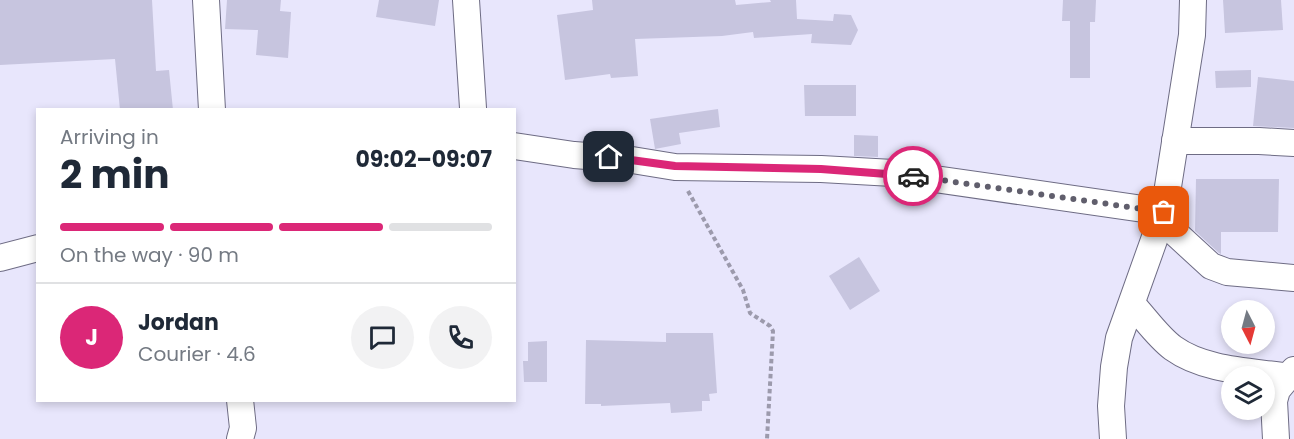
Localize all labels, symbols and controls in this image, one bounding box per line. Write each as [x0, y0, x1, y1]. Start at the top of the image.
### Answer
text: Arriving in [60, 123, 159, 151]
pin [583, 131, 634, 182]
icon: home [592, 140, 625, 173]
text: 09:02–09:07 [355, 144, 492, 175]
courier [883, 146, 943, 206]
text: 2 min [60, 147, 170, 202]
icon: car [897, 160, 930, 193]
pin [1138, 186, 1189, 237]
icon: bag [1147, 195, 1180, 228]
text: On the way · 90 m [60, 241, 239, 269]
north arrow [1221, 300, 1275, 354]
map controls [1221, 300, 1275, 420]
button: chat [351, 306, 414, 369]
button: phone [429, 306, 492, 369]
text: Jordan [138, 307, 219, 338]
text: J [85, 322, 98, 353]
text: Courier · 4.6 [138, 340, 256, 368]
button: layers [1221, 366, 1275, 420]

